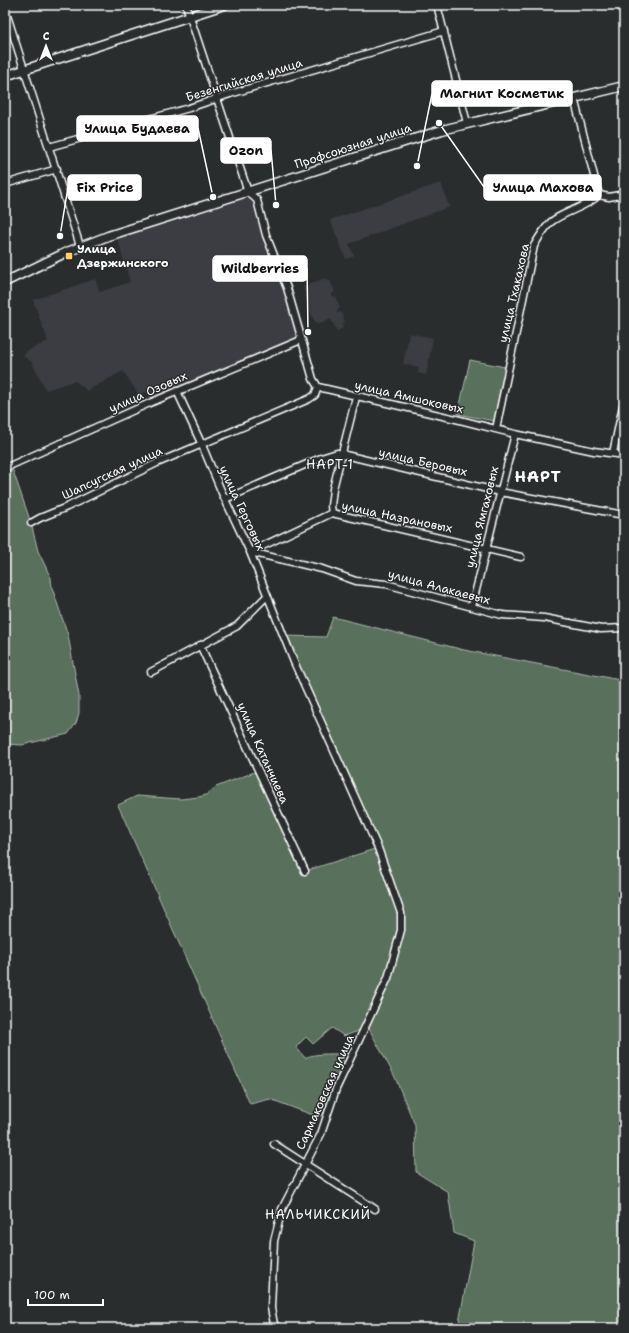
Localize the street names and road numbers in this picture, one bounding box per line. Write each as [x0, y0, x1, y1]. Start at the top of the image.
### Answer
street label: Безенгийская улица [184, 54, 305, 105]
street label: Профсоюзная улица [293, 119, 414, 172]
street label: улица Тхакахова [495, 241, 533, 344]
street label: улица Озовых [106, 368, 190, 416]
street label: улица Амшоковых [353, 377, 465, 417]
street label: Шапсугская улица [59, 442, 165, 503]
street label: улица Беровых [377, 444, 469, 480]
street label: улица Герговых [215, 463, 269, 553]
street label: улица Ямгаховых [462, 464, 502, 570]
street label: улица Назрановых [340, 497, 454, 537]
street label: улица Алакаевых [386, 566, 492, 608]
street label: улица Катанчиева [233, 700, 293, 807]
street label: Сармаковская улица [292, 1031, 358, 1152]

